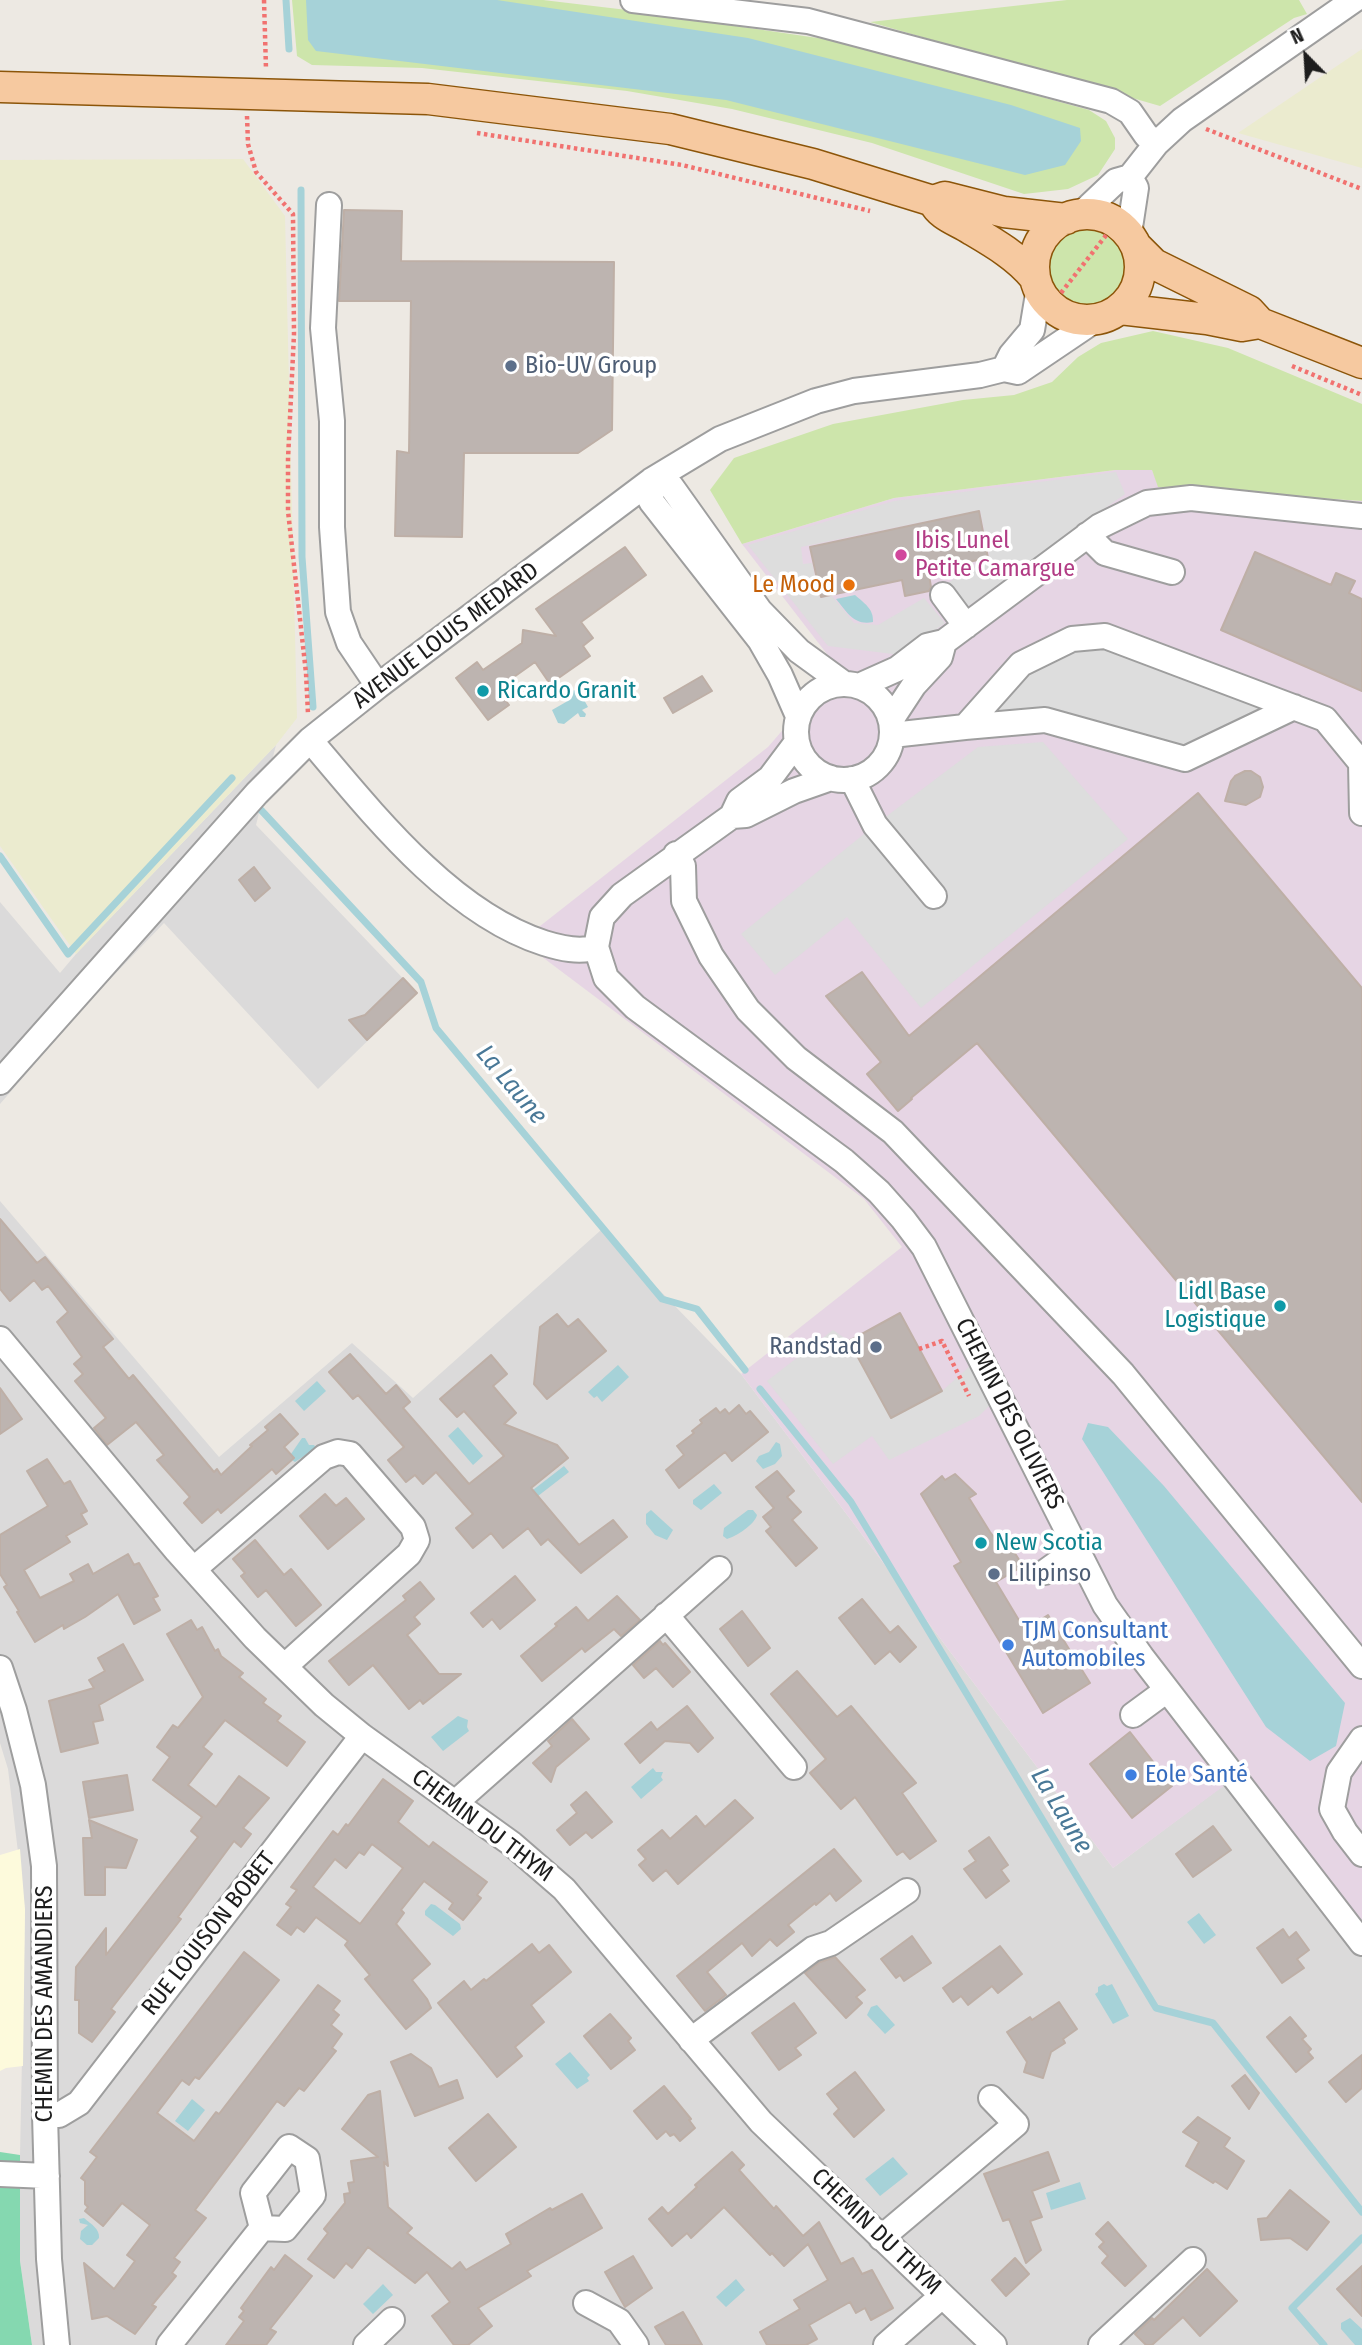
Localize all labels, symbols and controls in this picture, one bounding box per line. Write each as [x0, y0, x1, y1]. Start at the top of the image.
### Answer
north arrow [1271, 21, 1341, 91]
text: N [1287, 24, 1307, 49]
place label: Bio-UV Group [525, 352, 657, 380]
marker: Bio-UV Group [503, 358, 519, 374]
place label: Ibis Lunel Petite Camargue [915, 527, 1075, 583]
marker: Ibis Lunel Petite Camargue [893, 547, 909, 563]
street label: AVENUE LOUIS MEDARD [347, 557, 545, 715]
place label: Le Mood [752, 571, 835, 599]
marker: Le Mood [841, 577, 857, 593]
place label: Ricardo Granit [497, 677, 636, 705]
marker: Ricardo Granit [475, 683, 491, 699]
water label: La Laune [469, 1039, 553, 1131]
place label: Lidl Base Logistique [1165, 1278, 1266, 1334]
marker: Lidl Base Logistique [1272, 1298, 1288, 1314]
street label: CHEMIN DES OLIVIERS [948, 1314, 1070, 1514]
place label: Randstad [769, 1333, 862, 1361]
marker: Randstad [868, 1339, 884, 1355]
place label: New Scotia [995, 1529, 1103, 1557]
marker: New Scotia [973, 1535, 989, 1551]
place label: Lilipinso [1008, 1560, 1091, 1588]
marker: Lilipinso [986, 1566, 1002, 1582]
place label: TJM Consultant Automobiles [1022, 1617, 1168, 1673]
marker: TJM Consultant Automobiles [1000, 1637, 1016, 1653]
place label: Eole Santé [1145, 1761, 1248, 1789]
street label: CHEMIN DU THYM [406, 1763, 558, 1889]
water label: La Laune [1023, 1763, 1099, 1859]
marker: Eole Santé [1123, 1767, 1139, 1783]
street label: RUE LOUISON BOBET [136, 1846, 282, 2022]
street label: CHEMIN DES AMANDIERS [31, 1885, 59, 2123]
street label: CHEMIN DU THYM [805, 2163, 947, 2301]

